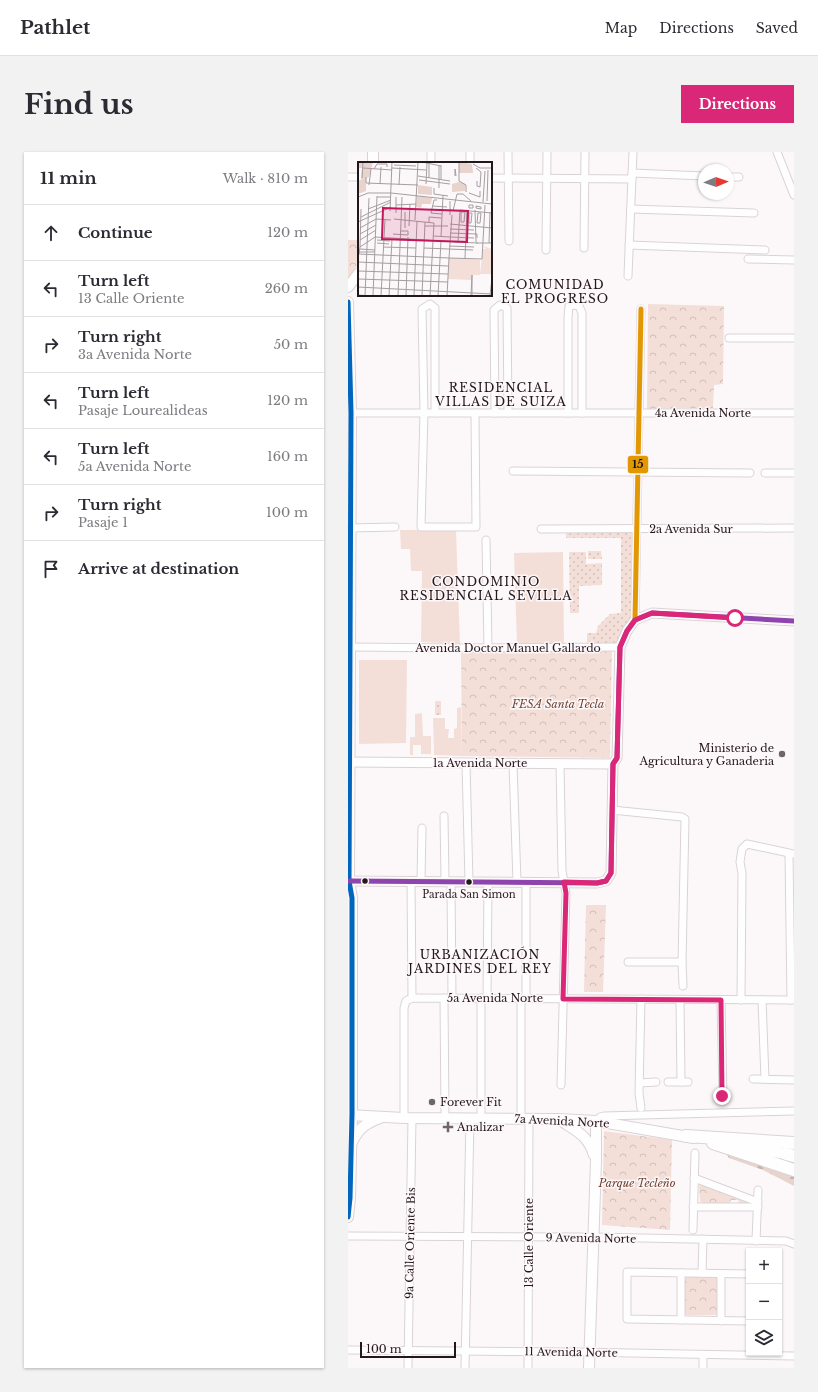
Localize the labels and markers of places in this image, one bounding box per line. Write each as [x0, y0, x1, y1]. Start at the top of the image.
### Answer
place label: Ministerio de Agricultura y Ganaderia [638, 741, 775, 768]
marker: Ministerio de Agricultura y Ganaderia [777, 749, 787, 759]
unlabelled marker [360, 876, 370, 886]
marker: Parada San Simon [464, 877, 474, 887]
place label: Parada San Simon [422, 888, 516, 901]
place label: Forever Fit [440, 1095, 502, 1109]
marker: Forever Fit [427, 1097, 437, 1107]
place label: Analizar [456, 1120, 505, 1134]
marker: Analizar [442, 1121, 454, 1133]

